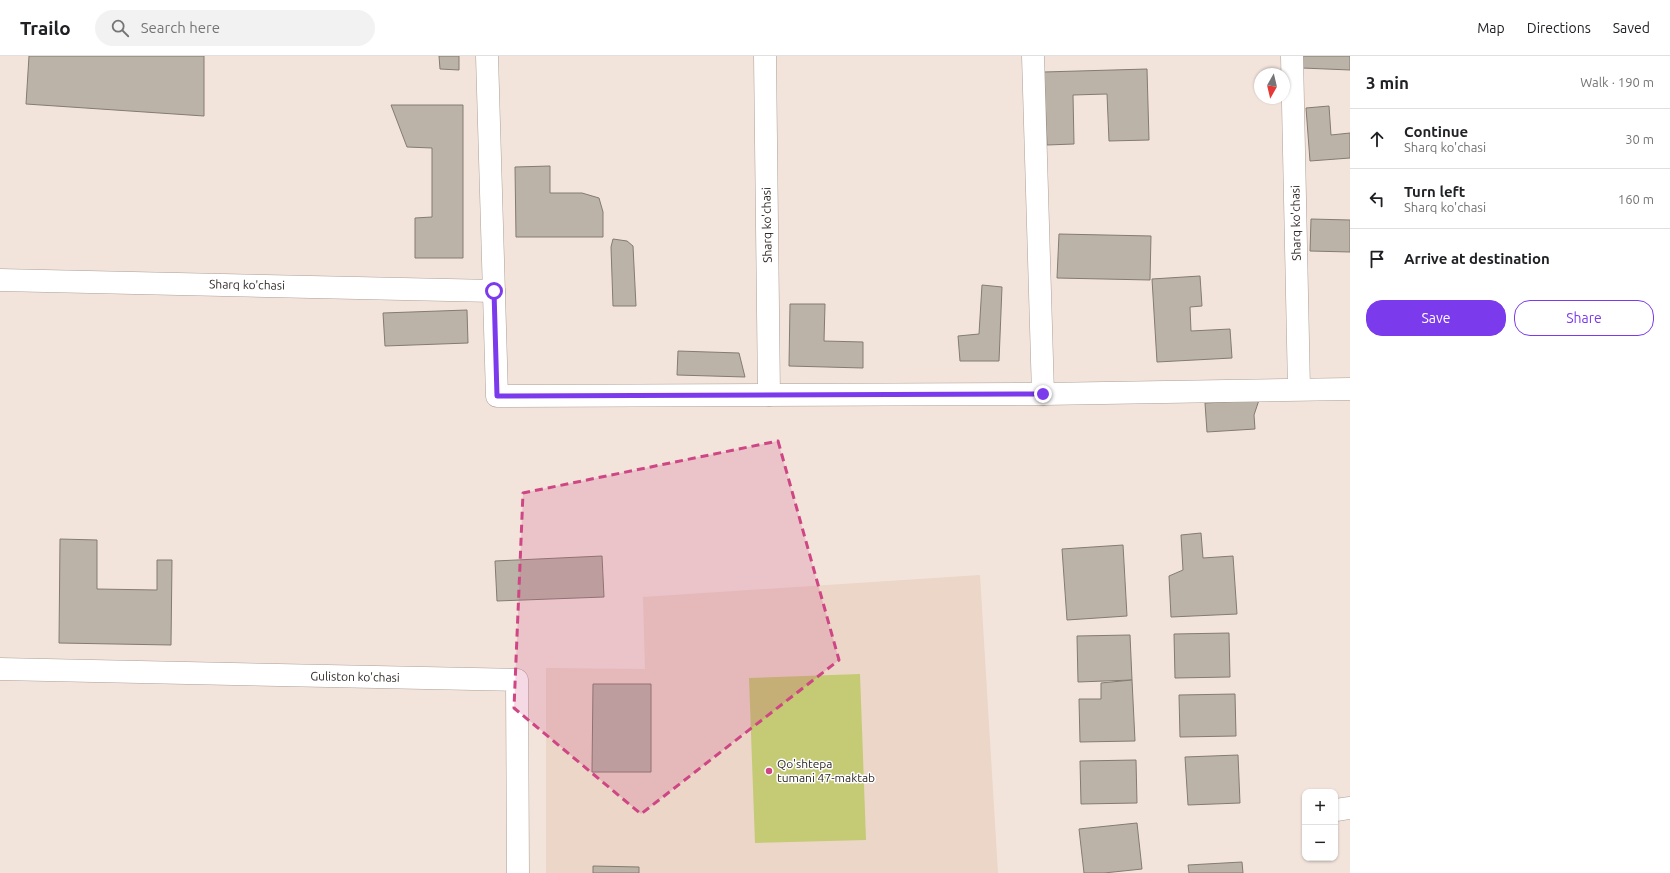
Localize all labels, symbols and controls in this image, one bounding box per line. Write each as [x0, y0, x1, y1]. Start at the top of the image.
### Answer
search box [95, 10, 375, 46]
text: Trailo [20, 17, 71, 39]
icon: search [109, 17, 131, 39]
text: Search here [141, 19, 220, 36]
text: Map [1477, 20, 1505, 36]
text: Directions [1527, 20, 1591, 36]
text: Saved [1613, 20, 1650, 36]
north arrow [1254, 68, 1290, 104]
text: 3 min [1366, 73, 1409, 92]
text: Walk · 190 m [1580, 75, 1654, 89]
text: Continue [1404, 123, 1468, 140]
icon: ahead [1366, 128, 1388, 150]
text: 30 m [1625, 132, 1654, 146]
text: Sharq ko'chasi [1404, 140, 1486, 154]
text: Turn left [1404, 183, 1465, 200]
street label: Sharq ko'chasi [1288, 185, 1303, 261]
street label: Sharq ko'chasi [759, 187, 774, 263]
icon: left [1366, 188, 1388, 210]
text: 160 m [1618, 192, 1654, 206]
text: Sharq ko'chasi [1404, 200, 1486, 214]
icon: arrive [1366, 248, 1388, 270]
text: Arrive at destination [1404, 250, 1550, 267]
street label: Sharq ko'chasi [209, 277, 285, 292]
route start [485, 282, 503, 300]
button: Save [1366, 300, 1506, 336]
button: Share [1514, 300, 1654, 336]
route end [1034, 385, 1052, 403]
street label: Guliston ko'chasi [310, 669, 400, 684]
place label: Qo'shtepa tumani 47-maktab [777, 757, 875, 784]
marker: Qo'shtepa tumani 47-maktab [764, 766, 774, 776]
map controls [1302, 789, 1338, 861]
button: + [1302, 789, 1338, 825]
button: − [1302, 825, 1338, 861]

